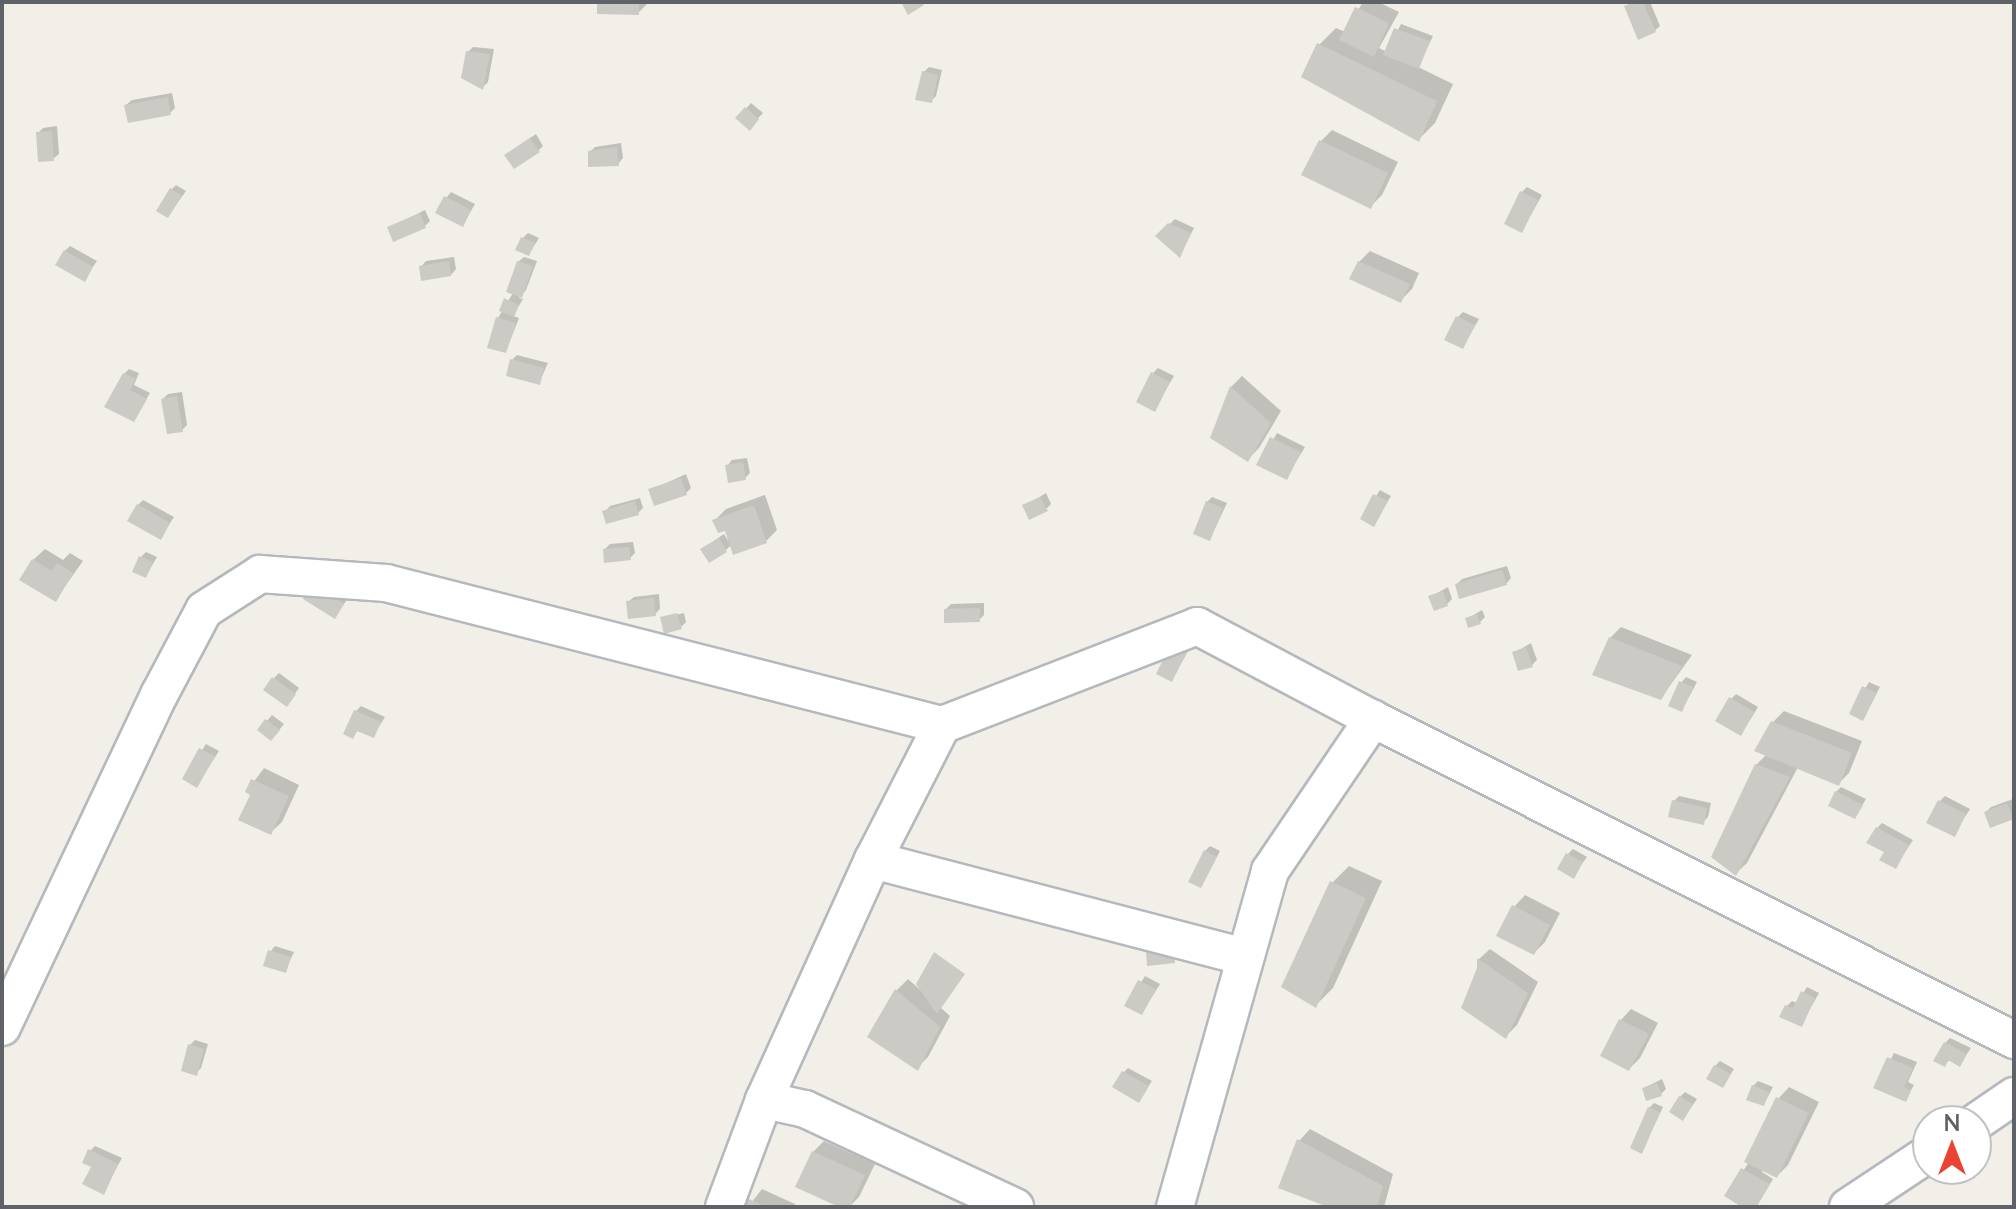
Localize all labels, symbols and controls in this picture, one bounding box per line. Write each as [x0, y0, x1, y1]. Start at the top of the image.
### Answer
north arrow [1912, 1105, 1992, 1185]
text: N [1944, 1109, 1960, 1136]

